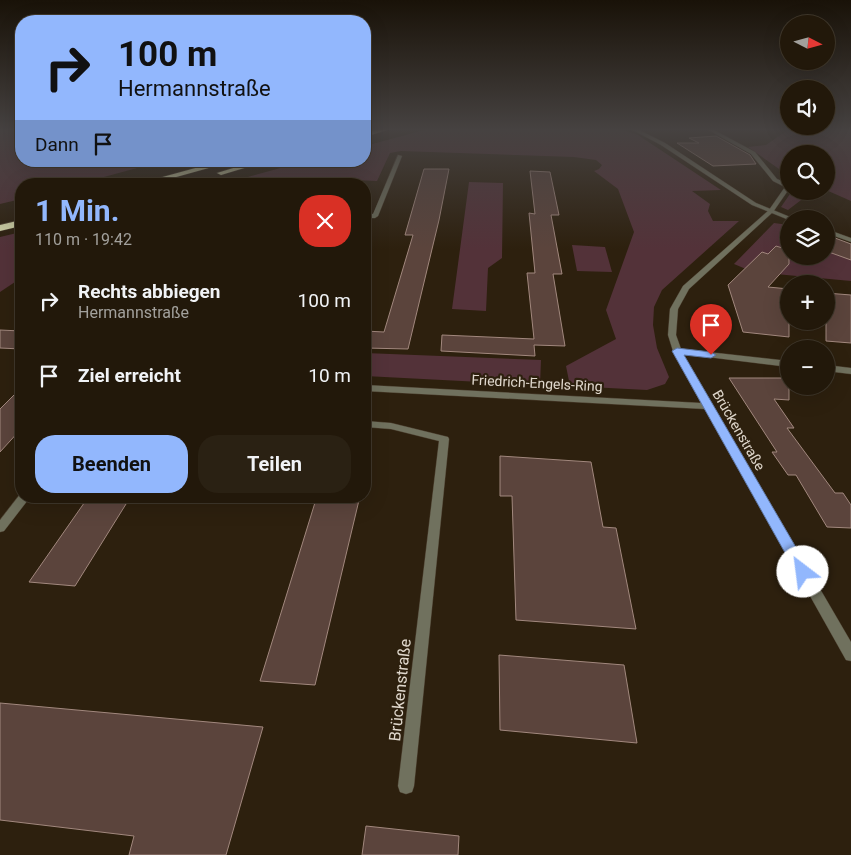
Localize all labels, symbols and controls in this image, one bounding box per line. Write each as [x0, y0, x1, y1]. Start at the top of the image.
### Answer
north arrow [780, 15, 835, 70]
map controls [780, 15, 835, 395]
text: 100 m [118, 34, 217, 75]
icon: right [35, 35, 100, 100]
text: Hermannstraße [118, 76, 271, 101]
button: sound [780, 80, 835, 135]
icon: arrive [89, 130, 117, 158]
text: Dann [35, 133, 79, 156]
button: search [780, 145, 835, 200]
text: 1 Min. [35, 193, 119, 228]
button: close [299, 195, 351, 247]
button: layers [780, 210, 835, 265]
text: 110 m · 19:42 [35, 230, 132, 249]
button: + [780, 275, 835, 330]
text: Rechts abbiegen [78, 280, 220, 303]
icon: right [35, 287, 63, 315]
text: 100 m [298, 289, 351, 312]
text: Hermannstraße [78, 303, 189, 322]
pin [690, 304, 732, 355]
icon: arrive [697, 311, 725, 339]
button: − [780, 340, 835, 395]
icon: arrive [35, 362, 63, 390]
text: Ziel erreicht [78, 364, 181, 387]
text: 10 m [308, 364, 351, 387]
street label: Friedrich-Engels-Ring [471, 372, 603, 394]
street label: Brückenstraße [710, 387, 768, 473]
button: Beenden [35, 435, 188, 493]
button: Teilen [198, 435, 351, 493]
position arrow [776, 545, 828, 597]
street label: Brückenstraße [385, 638, 415, 742]

